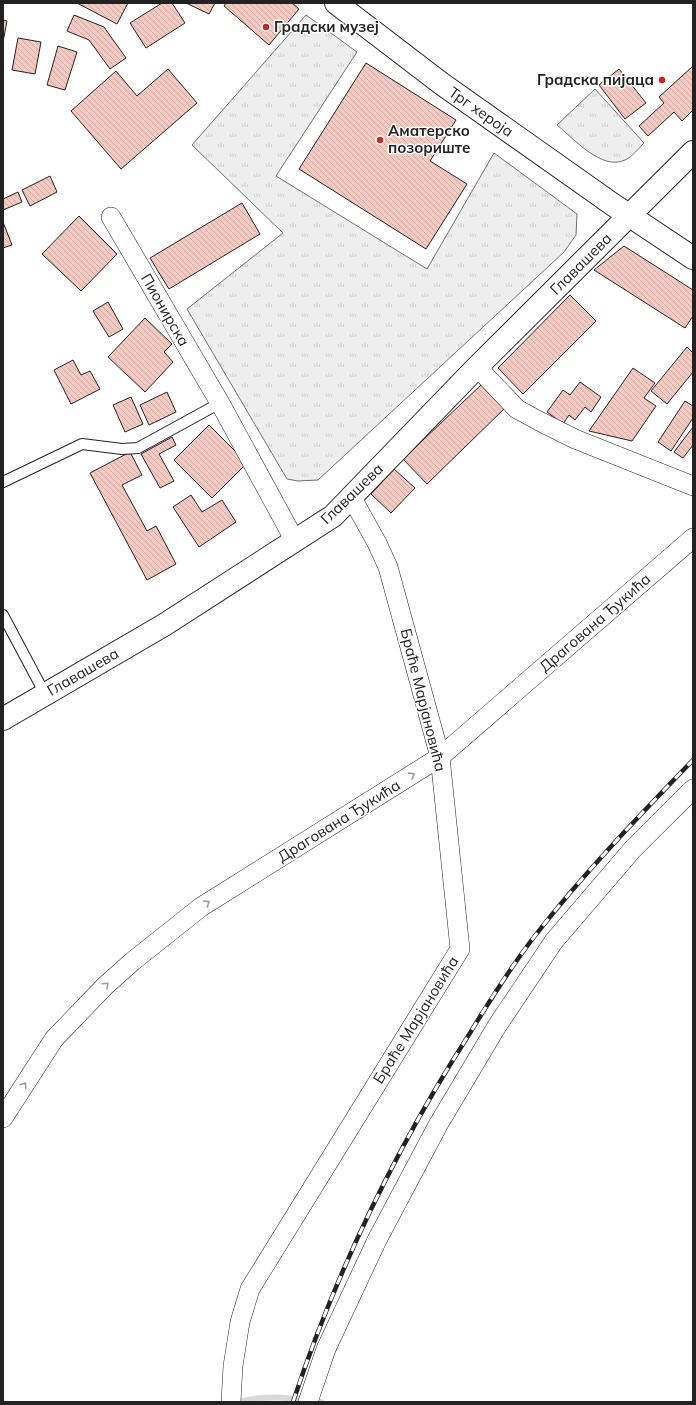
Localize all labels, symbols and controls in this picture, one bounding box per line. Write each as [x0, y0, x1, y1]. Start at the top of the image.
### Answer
place label: Градски музеј [274, 17, 379, 36]
marker: Градски музеј [261, 22, 271, 32]
place label: Градска пијаца [537, 70, 654, 89]
marker: Градска пијаца [657, 75, 667, 85]
street label: Трг хероја [445, 82, 517, 141]
place label: Аматерско позориште [388, 121, 470, 157]
marker: Аматерско позориште [375, 135, 385, 145]
street label: Главашева [546, 229, 616, 299]
street label: Пионирска [137, 270, 194, 350]
street label: Главашева [316, 459, 387, 528]
street label: Драгована Ђукића [535, 569, 654, 676]
street label: Браће Марјановића [397, 626, 450, 773]
street label: Главашева [43, 643, 122, 700]
one-way arrow [408, 772, 415, 779]
street label: Драгована Ђукића [274, 775, 404, 866]
one-way arrow [203, 901, 210, 908]
street label: Браће Марјановића [369, 952, 463, 1087]
one-way arrow [101, 982, 109, 990]
one-way arrow [20, 1082, 27, 1089]

